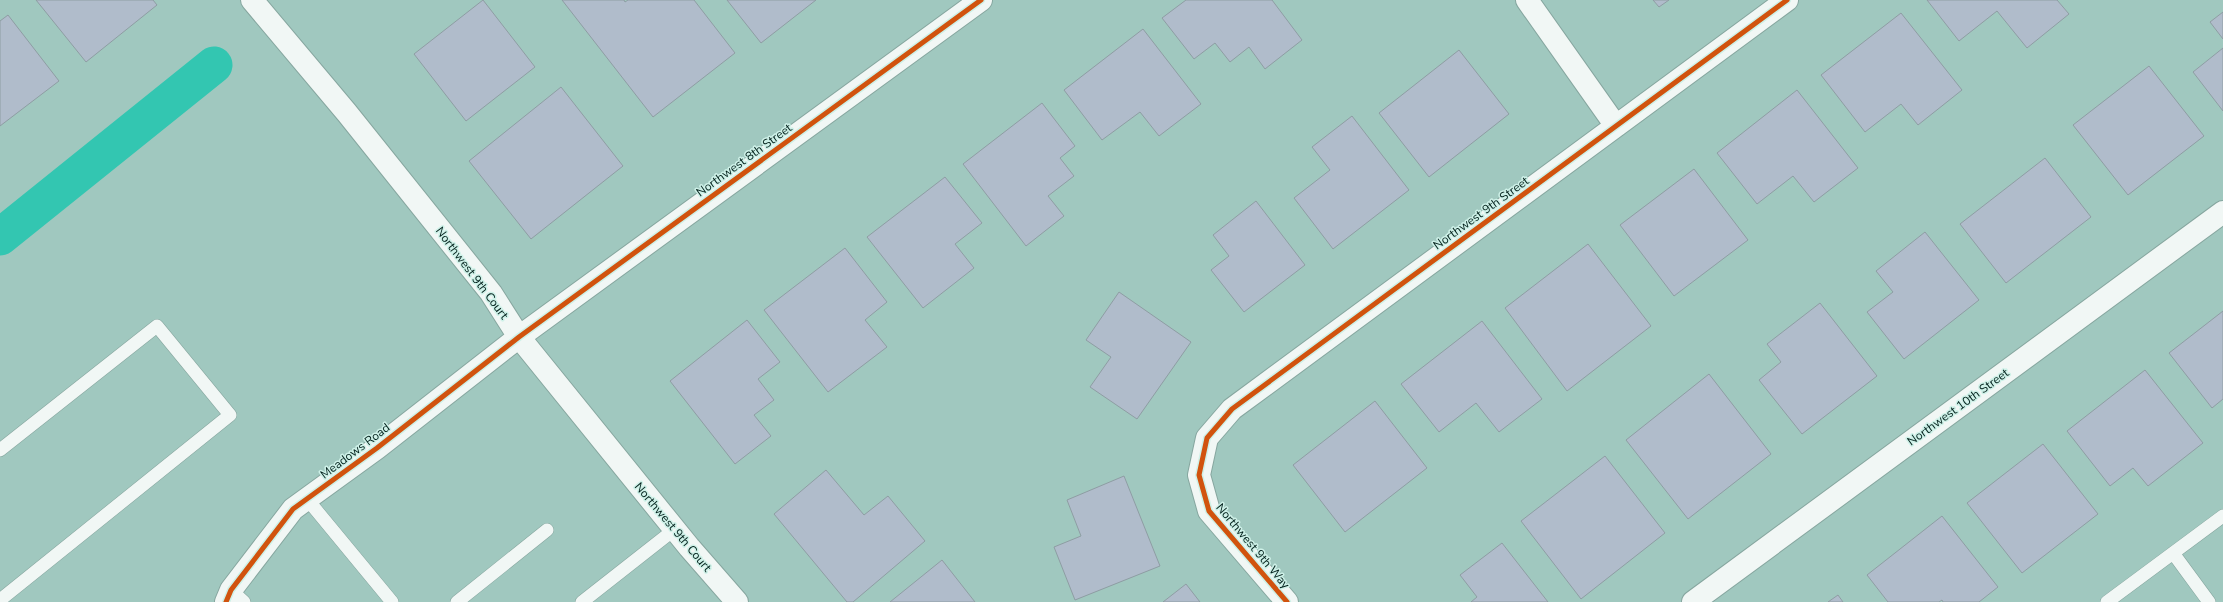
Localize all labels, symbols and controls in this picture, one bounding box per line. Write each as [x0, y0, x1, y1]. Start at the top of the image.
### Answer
street label: Northwest 8th Street [693, 119, 796, 200]
street label: Northwest 9th Street [1430, 172, 1533, 253]
street label: Northwest 9th Court [432, 224, 512, 323]
street label: Northwest 10th Street [1904, 364, 2013, 449]
street label: Meadows Road [317, 420, 393, 482]
street label: Northwest 9th Court [631, 479, 716, 576]
street label: Northwest 9th Way [1213, 500, 1294, 593]

